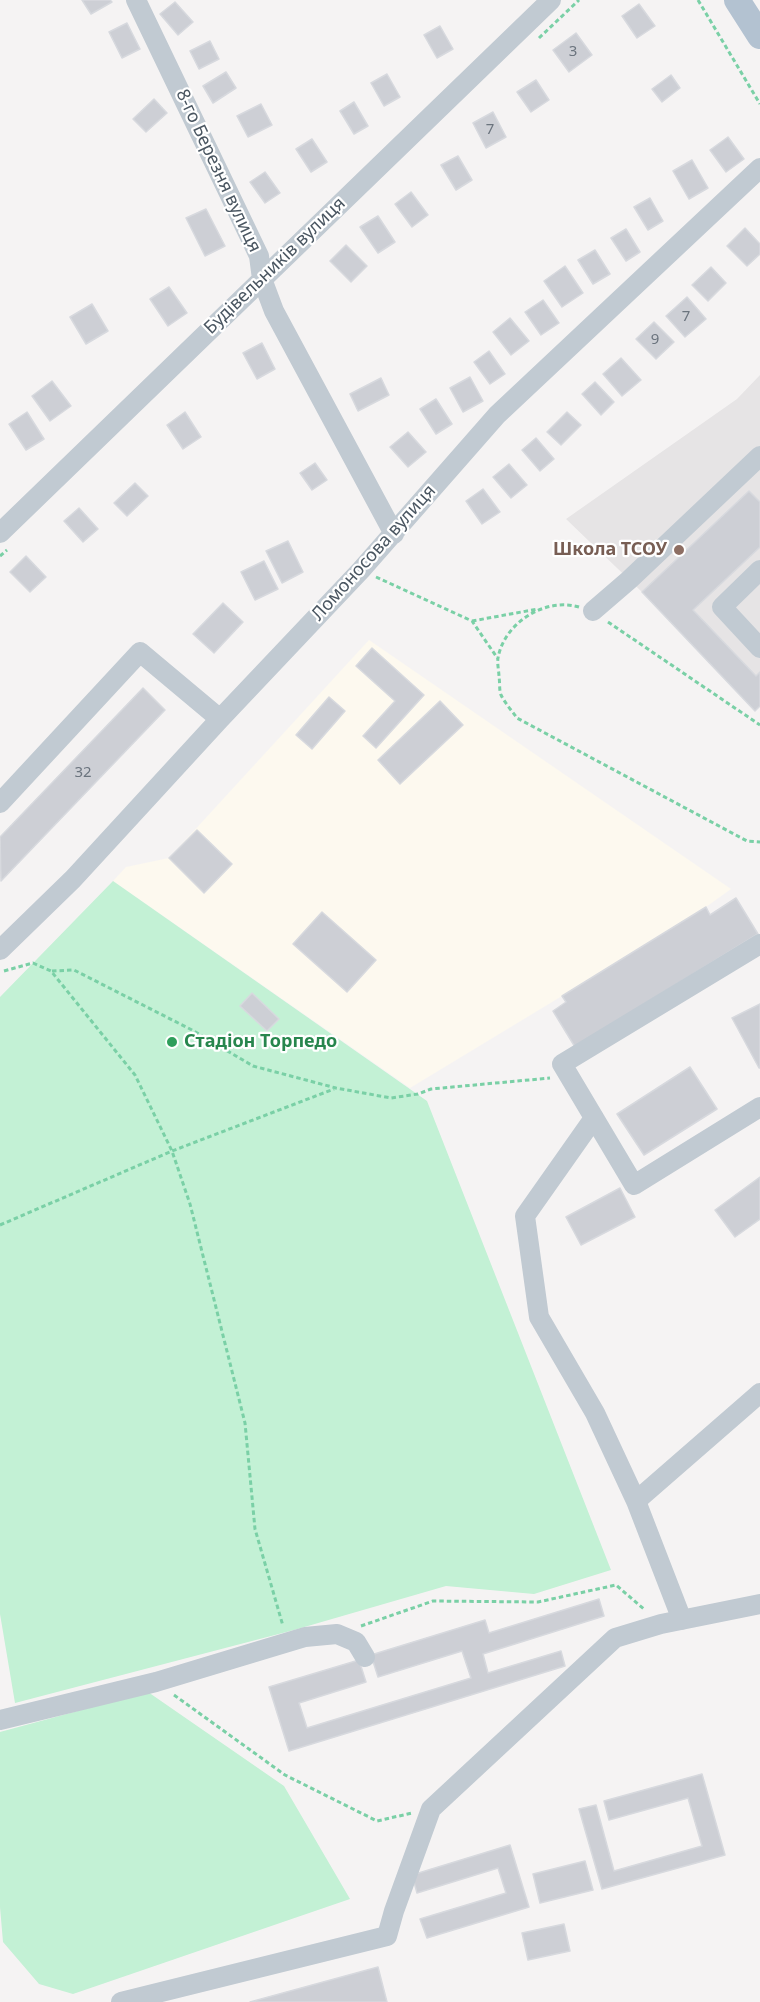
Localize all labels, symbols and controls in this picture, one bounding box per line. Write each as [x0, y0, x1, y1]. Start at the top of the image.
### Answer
house number: 3 [569, 43, 577, 61]
street label: 8-го Березня вулиця [171, 86, 265, 256]
house number: 7 [486, 121, 494, 139]
street label: Будівельників вулиця [200, 193, 350, 339]
house number: 7 [682, 308, 690, 326]
house number: 9 [651, 331, 659, 349]
street label: Ломоносова вулиця [307, 481, 441, 625]
place label: Школа ТСОУ [553, 539, 667, 561]
marker: Школа ТСОУ [672, 543, 686, 557]
house number: 32 [74, 764, 92, 782]
place label: Стадіон Торпедо [184, 1031, 337, 1053]
marker: Стадіон Торпедо [165, 1035, 179, 1049]

